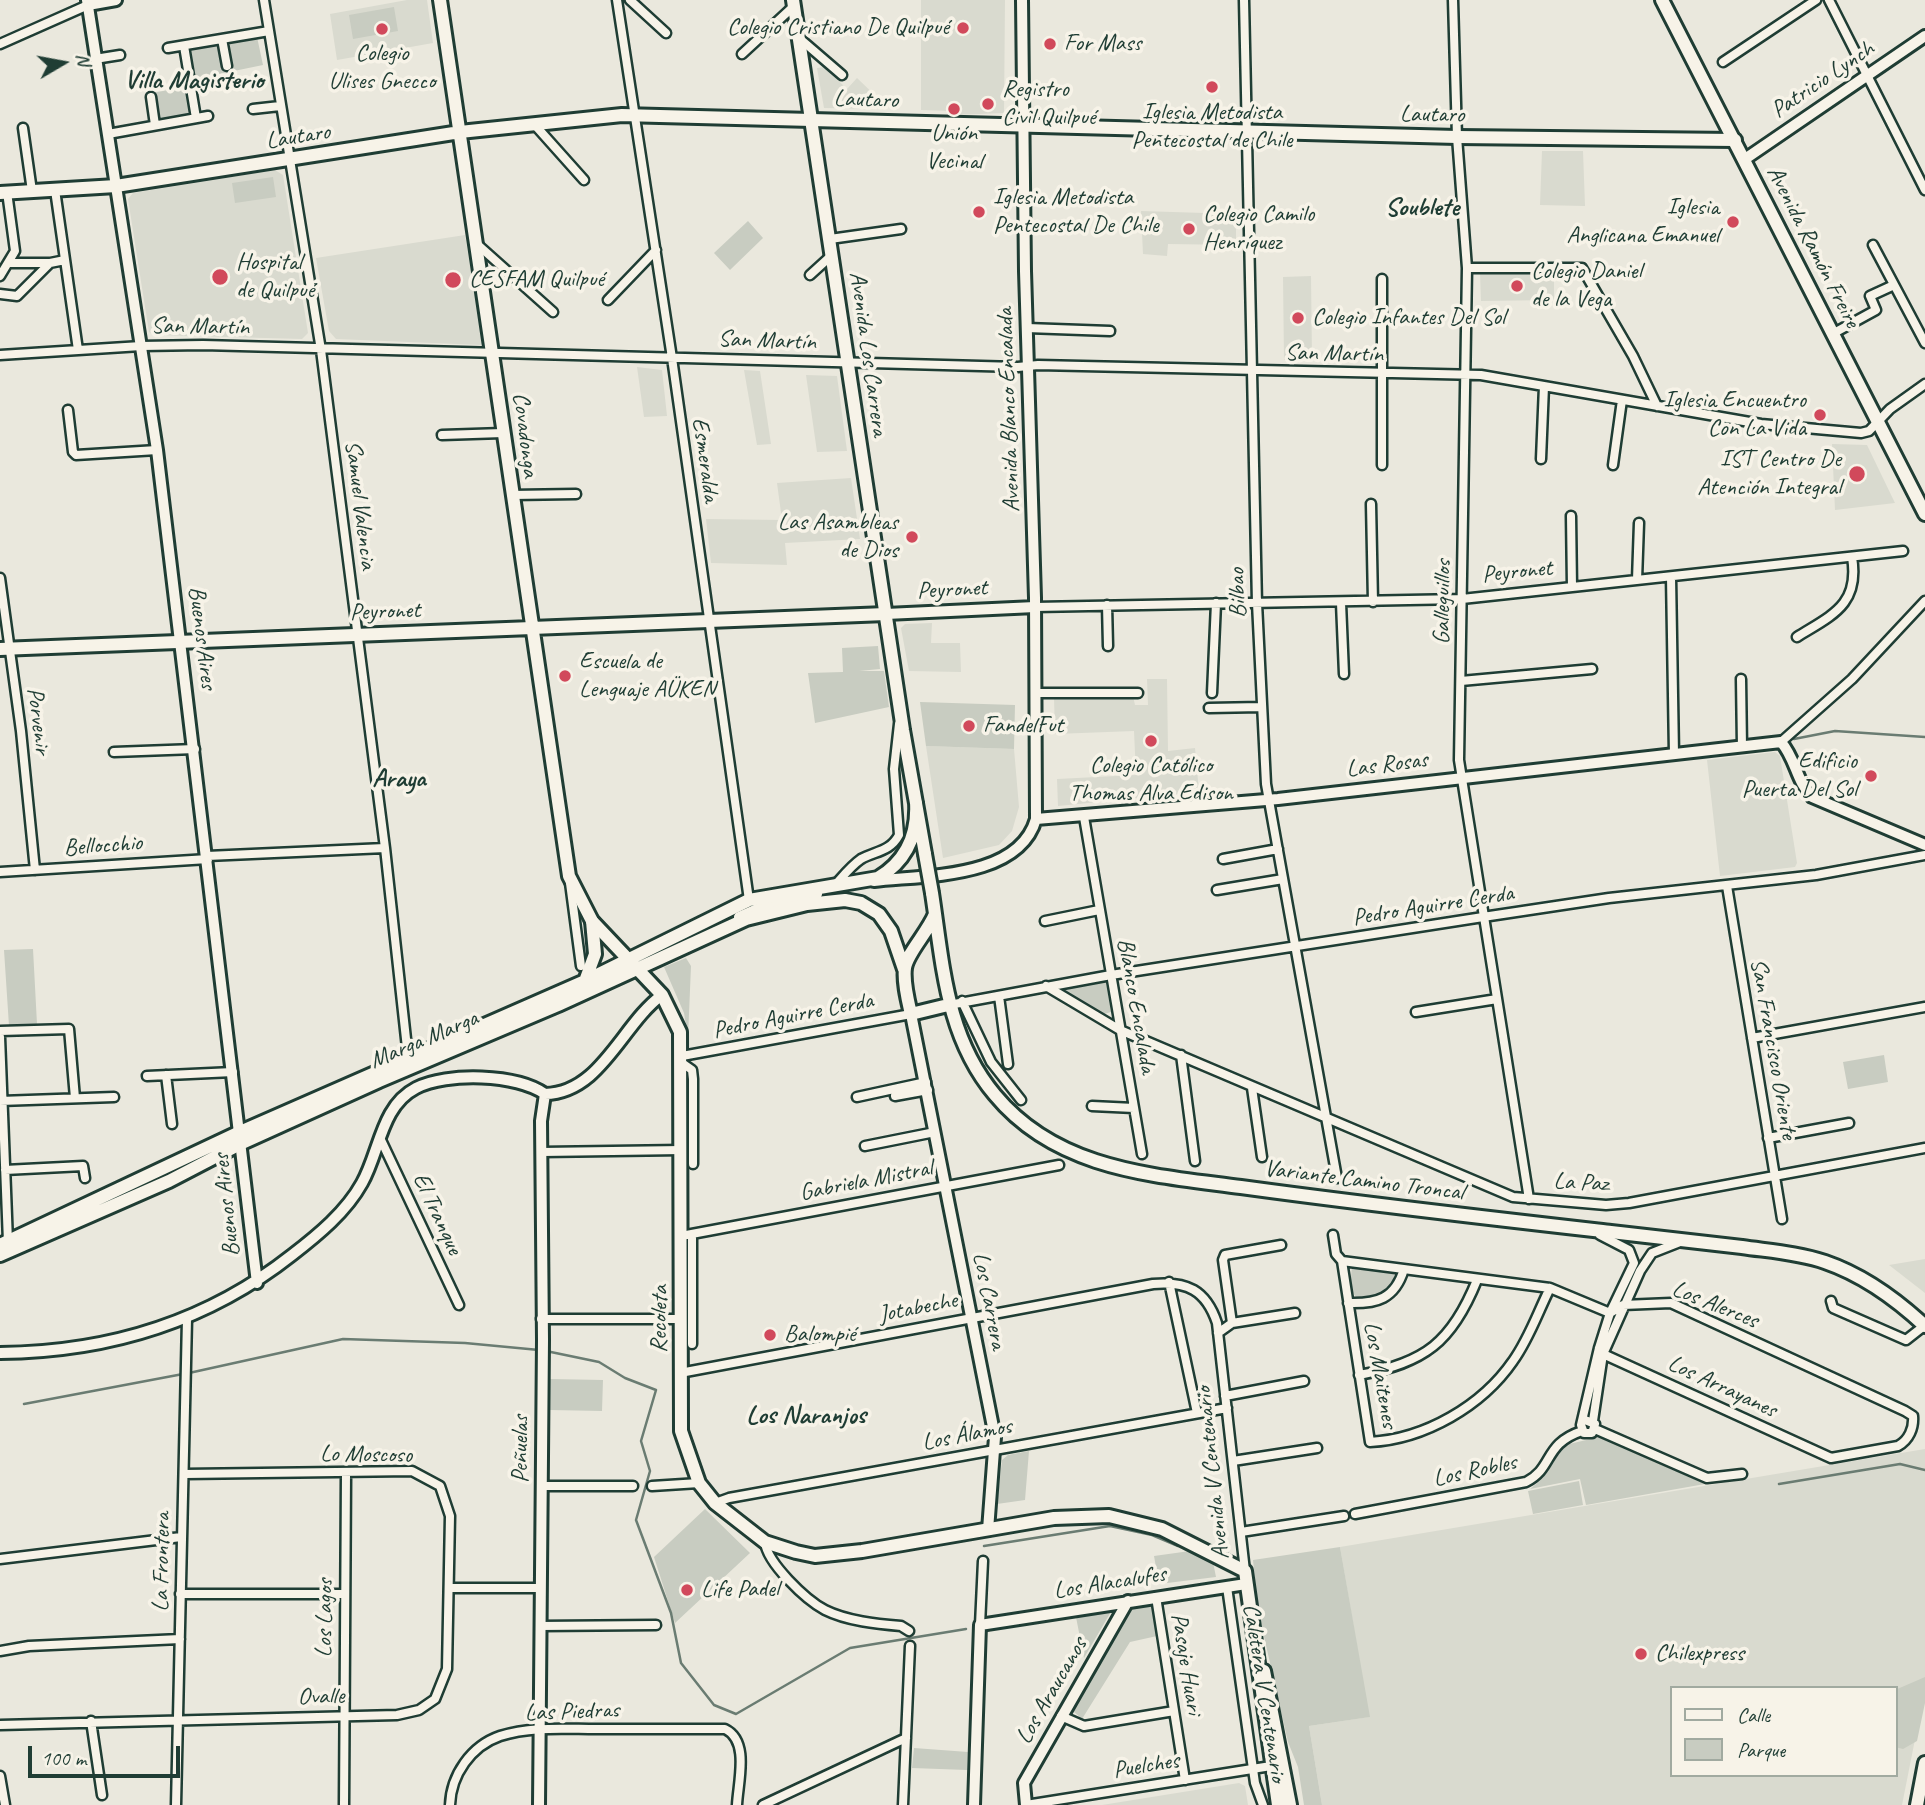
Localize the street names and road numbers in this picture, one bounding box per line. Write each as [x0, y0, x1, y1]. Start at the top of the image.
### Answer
street label: Patricio Lynch [1766, 35, 1880, 125]
street label: Lautaro [833, 84, 899, 116]
street label: Lautaro [1400, 100, 1464, 130]
street label: Lautaro [264, 118, 332, 156]
street label: Avenida Ramón Freire [1760, 161, 1866, 333]
street label: Avenida Los Carrera [842, 270, 894, 438]
street label: Avenida Blanco Encalada [991, 307, 1027, 513]
street label: San Martín [151, 312, 249, 342]
street label: San Martín [717, 325, 817, 357]
street label: San Martín [1285, 339, 1383, 369]
street label: Covadonga [506, 391, 544, 479]
street label: Esmeralda [685, 416, 725, 504]
street label: Samuel Valencia [338, 439, 382, 571]
street label: Peyronet [1481, 554, 1553, 590]
street label: Galleguillos [1428, 559, 1458, 645]
street label: Bilbao [1223, 568, 1253, 618]
street label: Peyronet [916, 574, 988, 606]
street label: Buenos Aires [181, 585, 223, 691]
street label: Peyronet [349, 596, 421, 628]
street label: Porvenir [20, 686, 56, 756]
street label: Las Rosas [1345, 746, 1429, 784]
street label: Bellocchio [63, 829, 143, 863]
street label: Pedro Aguirre Cerda [1351, 879, 1515, 933]
street label: Blanco Encalada [1110, 936, 1162, 1076]
street label: San Francisco Oriente [1743, 956, 1803, 1142]
street label: Pedro Aguirre Cerda [711, 986, 875, 1046]
street label: Marga Marga [365, 1004, 483, 1076]
street label: Buenos Aires [207, 1152, 247, 1258]
street label: Gabriela Mistral [797, 1154, 935, 1208]
street label: Variante Camino Troncal [1263, 1154, 1465, 1208]
street label: La Paz [1553, 1167, 1609, 1199]
street label: El Tranque [406, 1168, 468, 1260]
street label: Los Carrera [966, 1250, 1012, 1352]
street label: Los Alerces [1668, 1275, 1762, 1335]
street label: Recoleta [645, 1285, 675, 1353]
street label: Jotabeche [876, 1286, 960, 1330]
street label: Los Maitenes [1356, 1320, 1404, 1430]
street label: Los Arrayanes [1663, 1349, 1781, 1425]
street label: Avenida V Centenario [1190, 1385, 1236, 1561]
street label: Los Álamos [920, 1412, 1014, 1458]
street label: Peñuelas [507, 1415, 535, 1483]
street label: Lo Moscoso [320, 1440, 412, 1470]
street label: Los Robles [1431, 1448, 1519, 1494]
street label: La Frontera [147, 1512, 177, 1612]
street label: Los Alacalufes [1052, 1560, 1168, 1606]
street label: Los Lagos [310, 1578, 340, 1658]
street label: Caletera V Centenario [1236, 1602, 1292, 1784]
street label: Pasaje Huari [1164, 1611, 1208, 1717]
street label: Los Araucanos [1010, 1633, 1094, 1749]
street label: Ovalle [297, 1682, 345, 1712]
street label: Las Piedras [524, 1696, 620, 1728]
street label: Puelches [1111, 1747, 1181, 1785]

